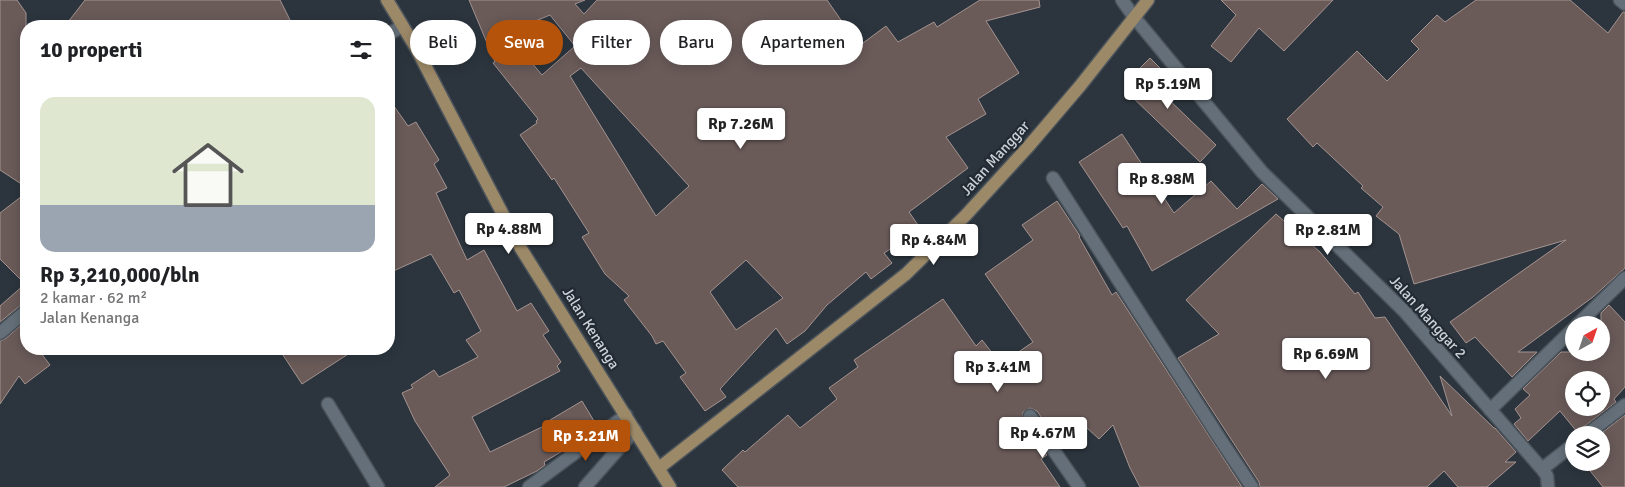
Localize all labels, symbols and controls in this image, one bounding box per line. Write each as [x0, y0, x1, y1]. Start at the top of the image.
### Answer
chip: Beli [410, 20, 476, 65]
chip: Sewa [486, 20, 563, 65]
chip: Filter [573, 20, 650, 65]
chip: Baru [660, 20, 732, 65]
chip: Apartemen [742, 20, 863, 65]
icon: filters [347, 36, 375, 64]
text: 10 properti [40, 37, 143, 63]
pin: Rp 5.19M [1116, 68, 1220, 110]
text: Rp 5.19M [1135, 74, 1201, 94]
pin: Rp 7.26M [689, 108, 793, 150]
text: Rp 7.26M [708, 114, 774, 134]
street label: Jalan Manggar [957, 117, 1034, 199]
icon: home [163, 130, 253, 220]
pin: Rp 8.98M [1110, 162, 1214, 205]
text: Rp 8.98M [1129, 169, 1195, 189]
pin: Rp 4.88M [457, 212, 561, 255]
pin: Rp 2.81M [1276, 214, 1380, 256]
text: Rp 4.88M [476, 219, 542, 239]
text: Rp 2.81M [1295, 220, 1361, 240]
pin: Rp 4.84M [882, 224, 986, 266]
text: Rp 4.84M [901, 230, 967, 250]
text: Rp 3,210,000/bln [40, 262, 199, 288]
street label: Jalan Manggar 2 [1386, 272, 1470, 362]
street label: Jalan Kenanga [559, 284, 623, 372]
text: 2 kamar · 62 m² [40, 288, 147, 308]
text: Jalan Kenanga [40, 308, 139, 328]
north arrow [1565, 316, 1610, 361]
map controls [1565, 316, 1610, 471]
pin: Rp 6.69M [1274, 338, 1378, 380]
text: Rp 6.69M [1293, 344, 1359, 364]
pin: Rp 3.41M [946, 350, 1050, 393]
text: Rp 3.41M [965, 357, 1031, 377]
button: locate [1565, 371, 1610, 416]
pin: Rp 4.67M [991, 416, 1095, 459]
pin: Rp 3.21M [534, 420, 638, 462]
text: Rp 4.67M [1010, 423, 1076, 443]
text: Rp 3.21M [553, 426, 619, 446]
button: layers [1565, 426, 1610, 471]

